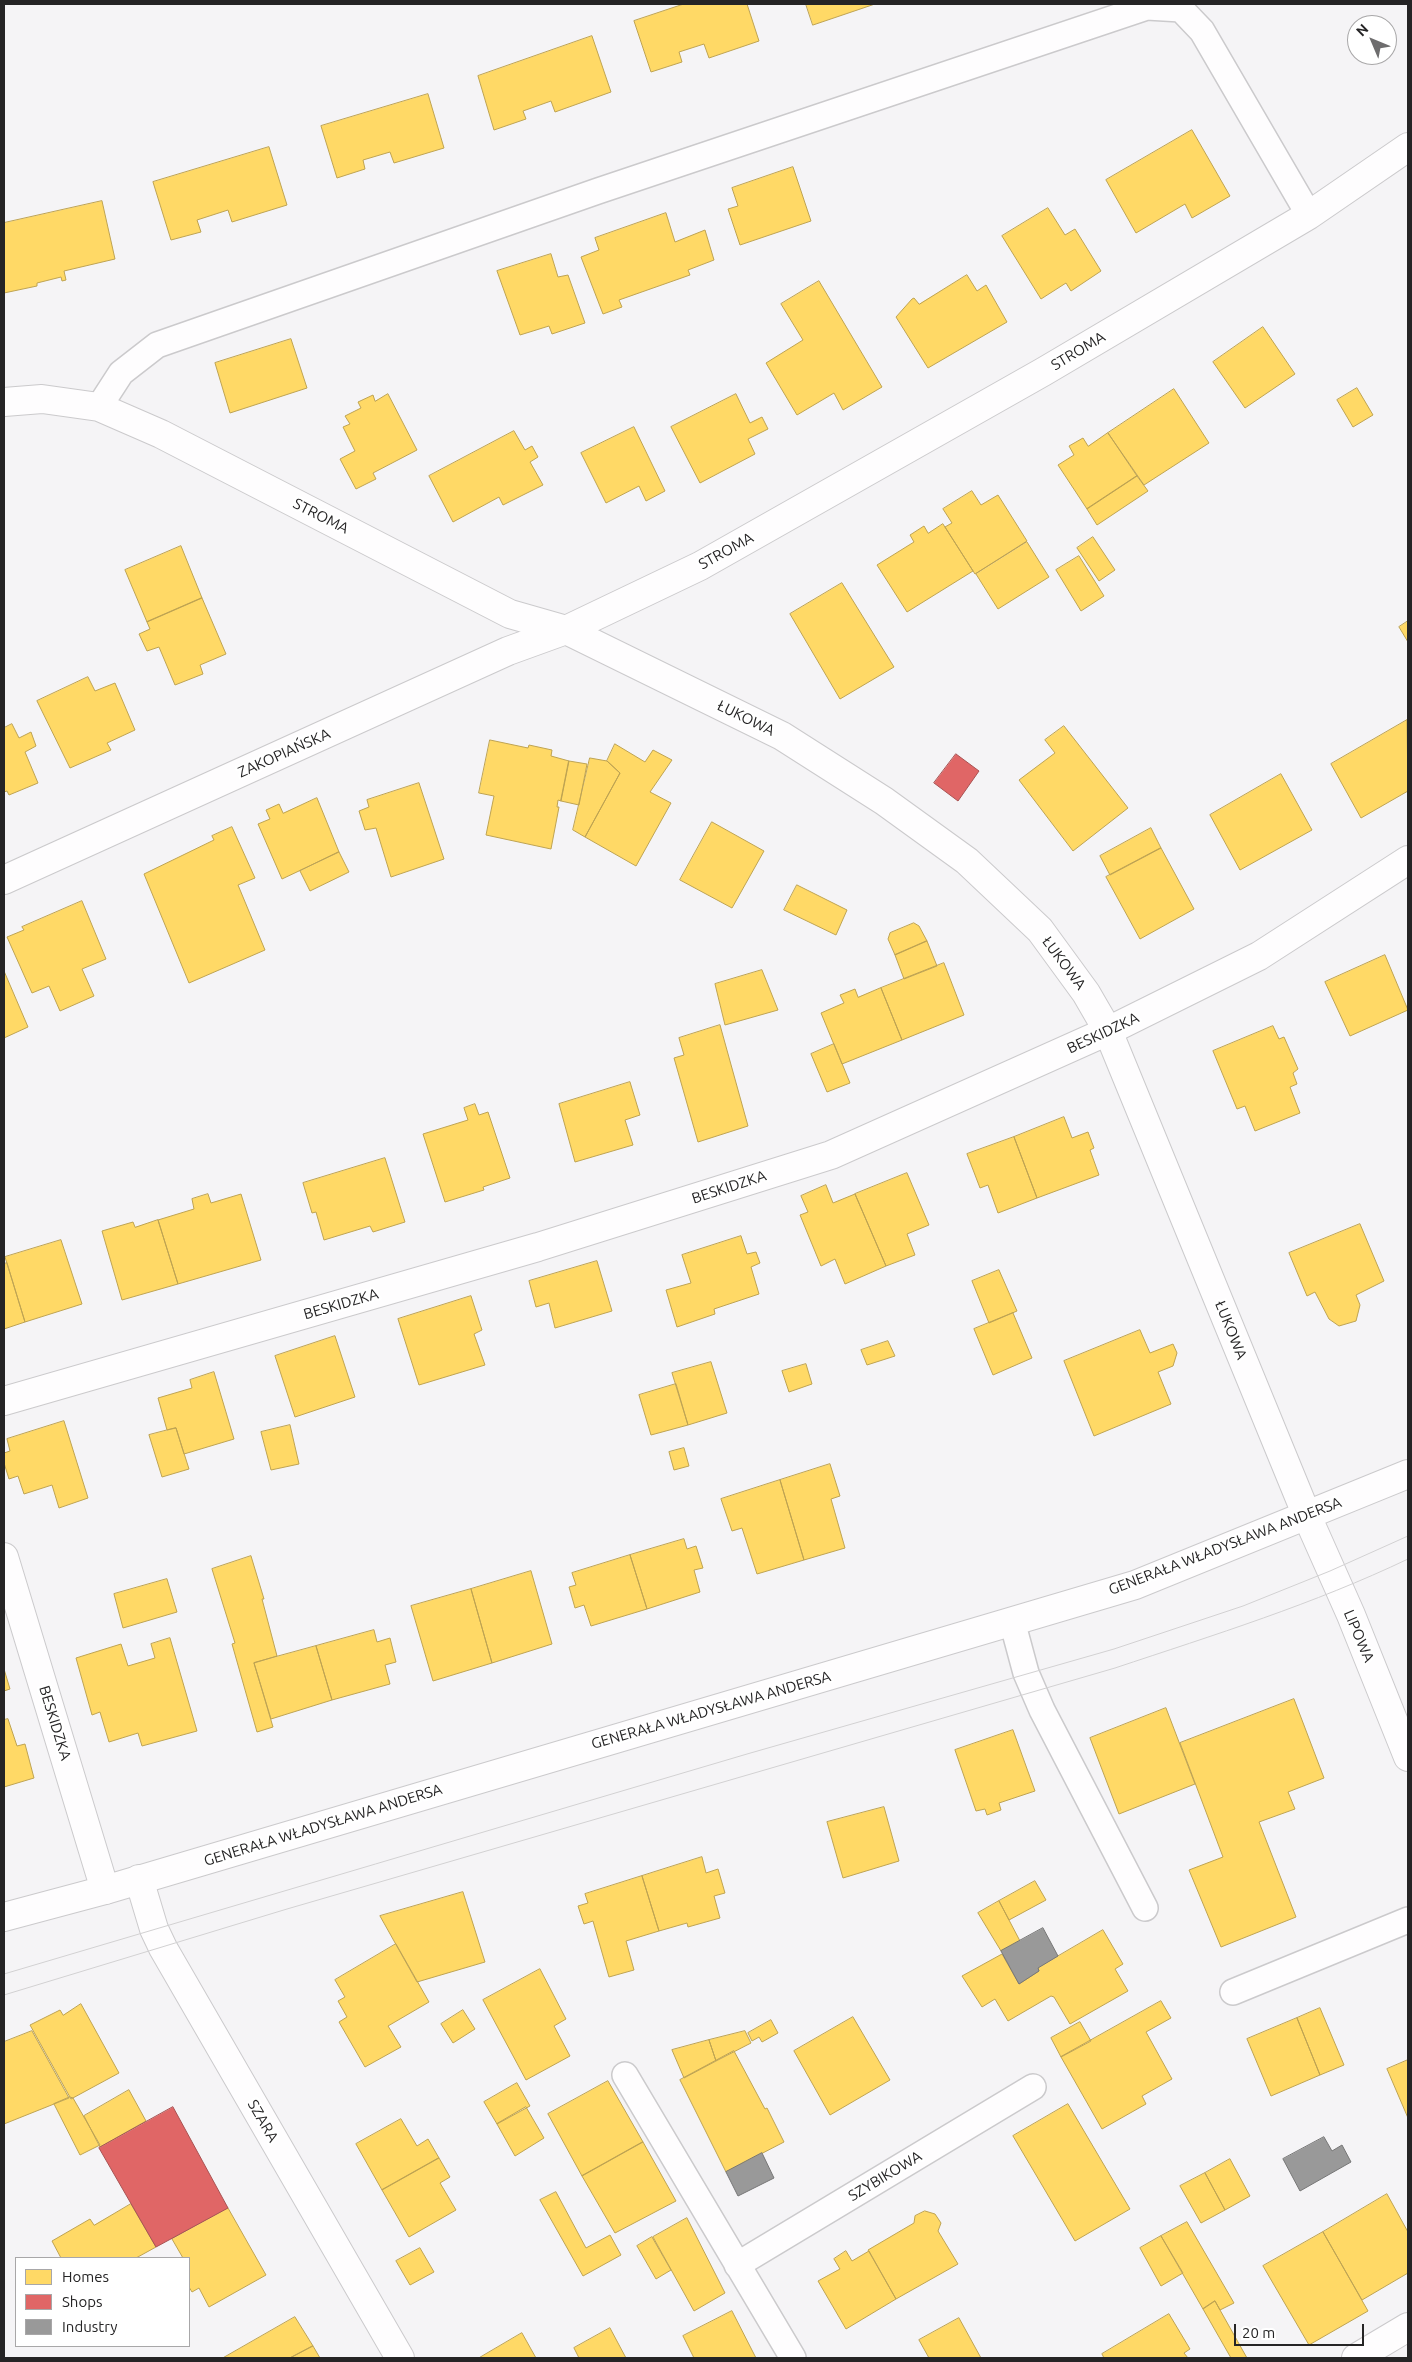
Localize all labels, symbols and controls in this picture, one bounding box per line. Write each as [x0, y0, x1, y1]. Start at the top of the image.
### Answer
north arrow [1347, 15, 1397, 65]
text: N [1353, 21, 1371, 39]
street label: STROMA [1048, 328, 1108, 374]
street label: STROMA [290, 494, 352, 538]
street label: STROMA [695, 529, 757, 573]
street label: ŁUKOWA [714, 696, 778, 740]
street label: ZAKOPIAŃSKA [235, 725, 333, 781]
street label: ŁUKOWA [1038, 933, 1090, 993]
street label: BESKIDZKA [1064, 1009, 1142, 1057]
street label: BESKIDZKA [689, 1167, 769, 1207]
street label: BESKIDZKA [301, 1285, 381, 1323]
street label: ŁUKOWA [1211, 1298, 1251, 1362]
street label: GENERAŁA WŁADYSŁAWA ANDERSA [1106, 1493, 1344, 1599]
street label: LIPOWA [1340, 1607, 1378, 1665]
street label: GENERAŁA WŁADYSŁAWA ANDERSA [589, 1667, 833, 1753]
street label: BESKIDZKA [35, 1683, 75, 1763]
street label: GENERAŁA WŁADYSŁAWA ANDERSA [202, 1780, 444, 1870]
street label: SZARA [244, 2097, 282, 2145]
street label: SZYBIKOWA [845, 2147, 925, 2205]
legend [15, 2257, 190, 2347]
text: Homes [62, 2268, 109, 2285]
text: Shops [62, 2293, 103, 2310]
scale bar [1237, 2314, 1367, 2346]
text: Industry [62, 2318, 117, 2335]
text: 20 m [1242, 2324, 1275, 2341]

